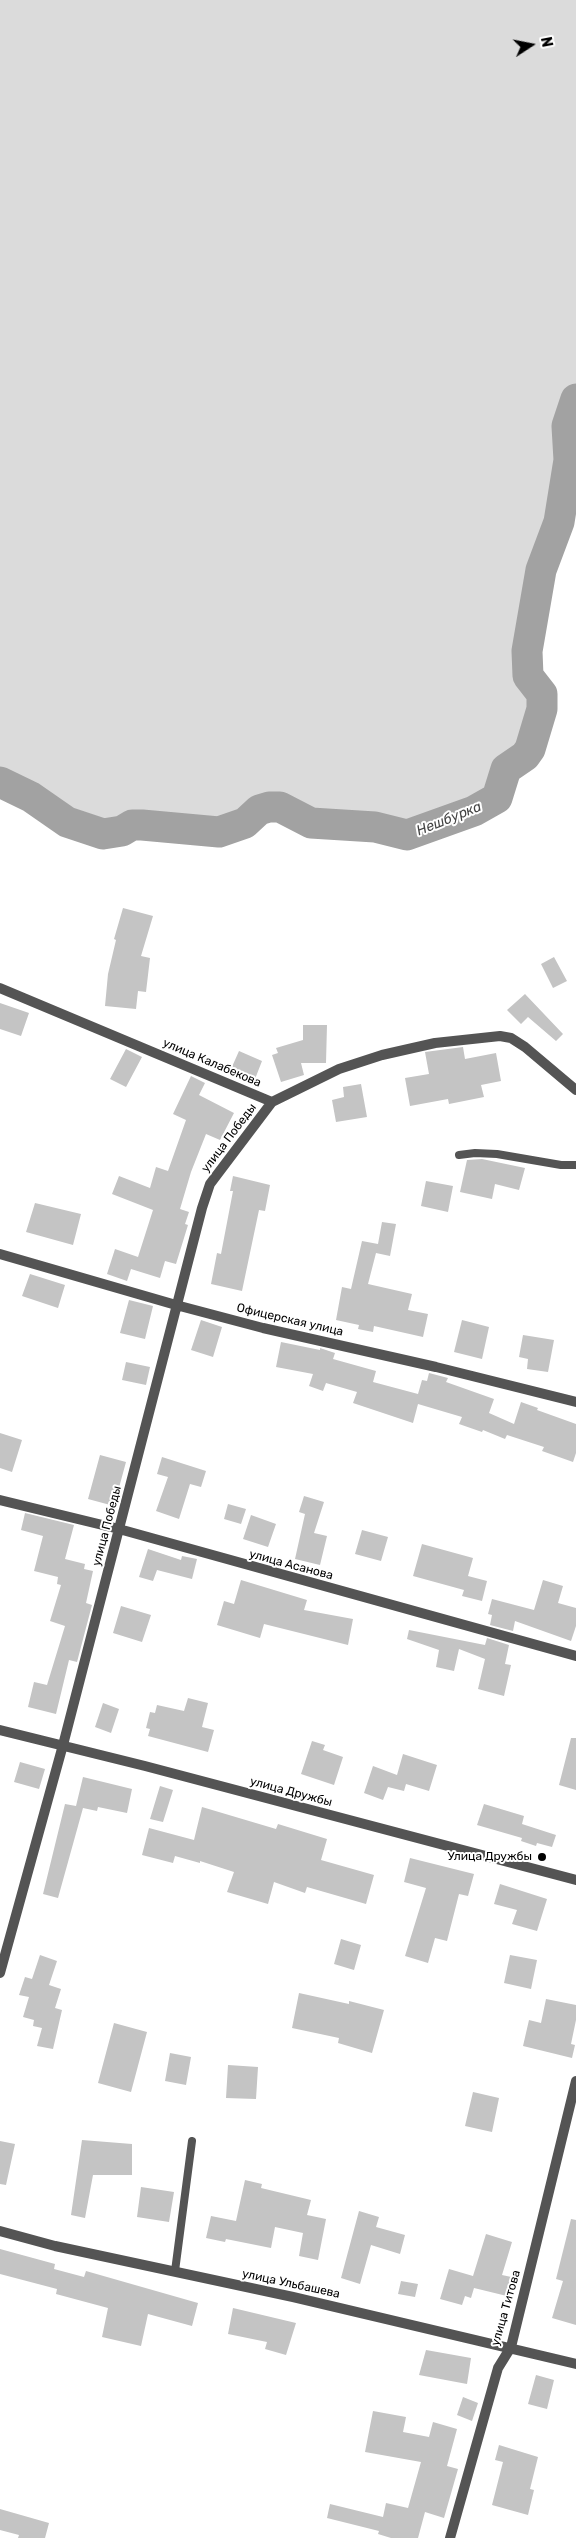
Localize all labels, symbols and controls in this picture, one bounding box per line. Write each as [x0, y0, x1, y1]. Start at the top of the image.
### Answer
north arrow [506, 20, 556, 70]
text: N [537, 35, 556, 49]
water label: Нешбурка [414, 798, 484, 840]
street label: улица Калабекова [161, 1036, 263, 1090]
street label: улица Победы [198, 1101, 260, 1175]
street label: Офицерская улица [235, 1301, 345, 1339]
street label: улица Победы [89, 1484, 125, 1568]
street label: улица Асанова [247, 1547, 335, 1583]
street label: улица Дружбы [248, 1774, 334, 1810]
place label: Улица Дружбы [448, 1850, 532, 1864]
marker: Улица Дружбы [536, 1851, 548, 1863]
street label: улица Ульбашева [241, 2267, 341, 2301]
street label: улица Титова [488, 2268, 524, 2348]

